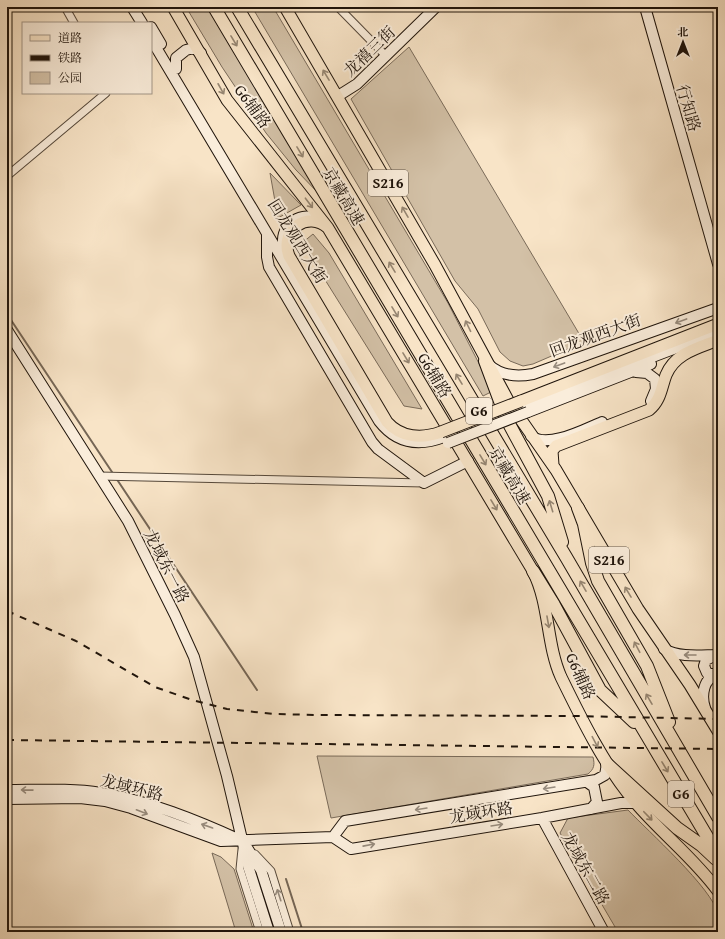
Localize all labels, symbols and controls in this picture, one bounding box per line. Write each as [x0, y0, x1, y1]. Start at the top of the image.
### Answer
street label: 龙禧三街 [338, 20, 400, 82]
legend [22, 22, 152, 94]
north arrow [663, 22, 703, 62]
text: 北 [678, 24, 689, 40]
text: 道路 [58, 29, 82, 46]
one-way arrow [230, 35, 238, 47]
text: 铁路 [58, 49, 82, 66]
text: 公园 [58, 69, 82, 86]
one-way arrow [322, 70, 330, 81]
street label: G6辅路 [229, 79, 277, 133]
street label: 行知路 [671, 82, 707, 134]
one-way arrow [217, 83, 225, 95]
one-way arrow [296, 146, 304, 157]
street label: 京藏高速 [317, 162, 371, 230]
road number: S216 [368, 170, 408, 196]
street label: 回龙观西大街 [262, 194, 334, 288]
one-way arrow [305, 197, 313, 208]
one-way arrow [400, 206, 408, 218]
one-way arrow [388, 261, 396, 273]
one-way arrow [391, 306, 399, 318]
street label: 回龙观西大街 [546, 307, 644, 363]
one-way arrow [676, 318, 688, 326]
one-way arrow [464, 320, 471, 332]
street label: G6辅路 [412, 348, 458, 402]
one-way arrow [402, 352, 410, 364]
one-way arrow [553, 362, 565, 370]
one-way arrow [455, 374, 463, 385]
road number: G6 [466, 398, 492, 424]
street label: 京藏高速 [483, 441, 537, 509]
one-way arrow [479, 454, 487, 466]
one-way arrow [490, 499, 498, 510]
one-way arrow [547, 500, 554, 513]
street label: 龙域东一路 [138, 525, 196, 607]
road number: S216 [589, 547, 629, 573]
one-way arrow [578, 580, 586, 592]
one-way arrow [624, 586, 632, 598]
one-way arrow [544, 615, 552, 628]
one-way arrow [633, 641, 640, 653]
street label: G6辅路 [560, 649, 602, 703]
one-way arrow [684, 651, 697, 659]
one-way arrow [644, 693, 652, 705]
one-way arrow [592, 736, 599, 748]
one-way arrow [661, 761, 669, 772]
street label: 龙域环路 [98, 768, 166, 806]
road number: G6 [668, 781, 694, 807]
one-way arrow [543, 784, 556, 792]
one-way arrow [21, 786, 34, 794]
street label: 龙域环路 [448, 795, 514, 829]
one-way arrow [414, 805, 427, 813]
one-way arrow [136, 809, 148, 817]
one-way arrow [643, 811, 652, 821]
one-way arrow [490, 821, 503, 829]
one-way arrow [201, 822, 214, 829]
street label: 龙域东二路 [556, 827, 616, 909]
one-way arrow [362, 841, 375, 849]
one-way arrow [275, 889, 282, 902]

